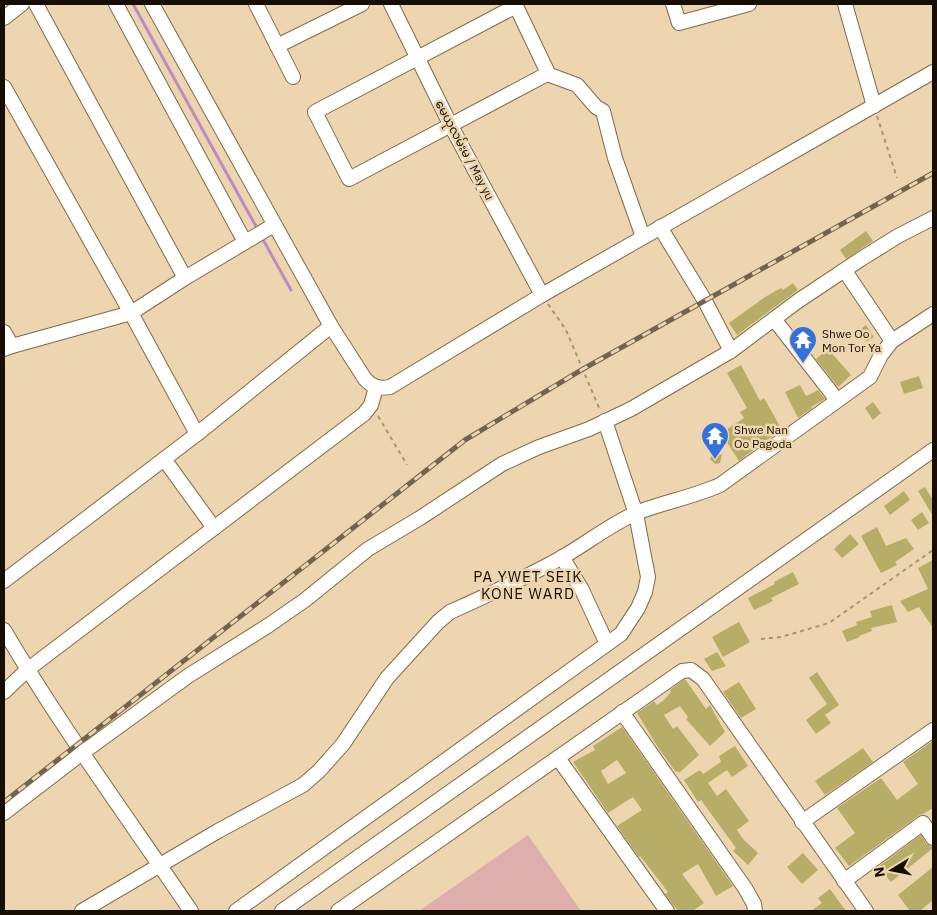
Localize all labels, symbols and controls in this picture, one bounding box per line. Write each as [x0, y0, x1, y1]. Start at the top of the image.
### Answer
street label: မေယုလမ်းမ / May yu [430, 97, 499, 204]
temple icon: Shwe Oo Mon Tor Ya [788, 325, 818, 364]
place label: Shwe Oo Mon Tor Ya [822, 326, 882, 355]
temple icon: Shwe Nan Oo Pagoda [700, 421, 730, 460]
place label: Shwe Nan Oo Pagoda [734, 422, 793, 451]
district label: PA YWET SEIK KONE WARD [473, 567, 583, 603]
north arrow [867, 845, 917, 895]
text: N [869, 866, 889, 879]

